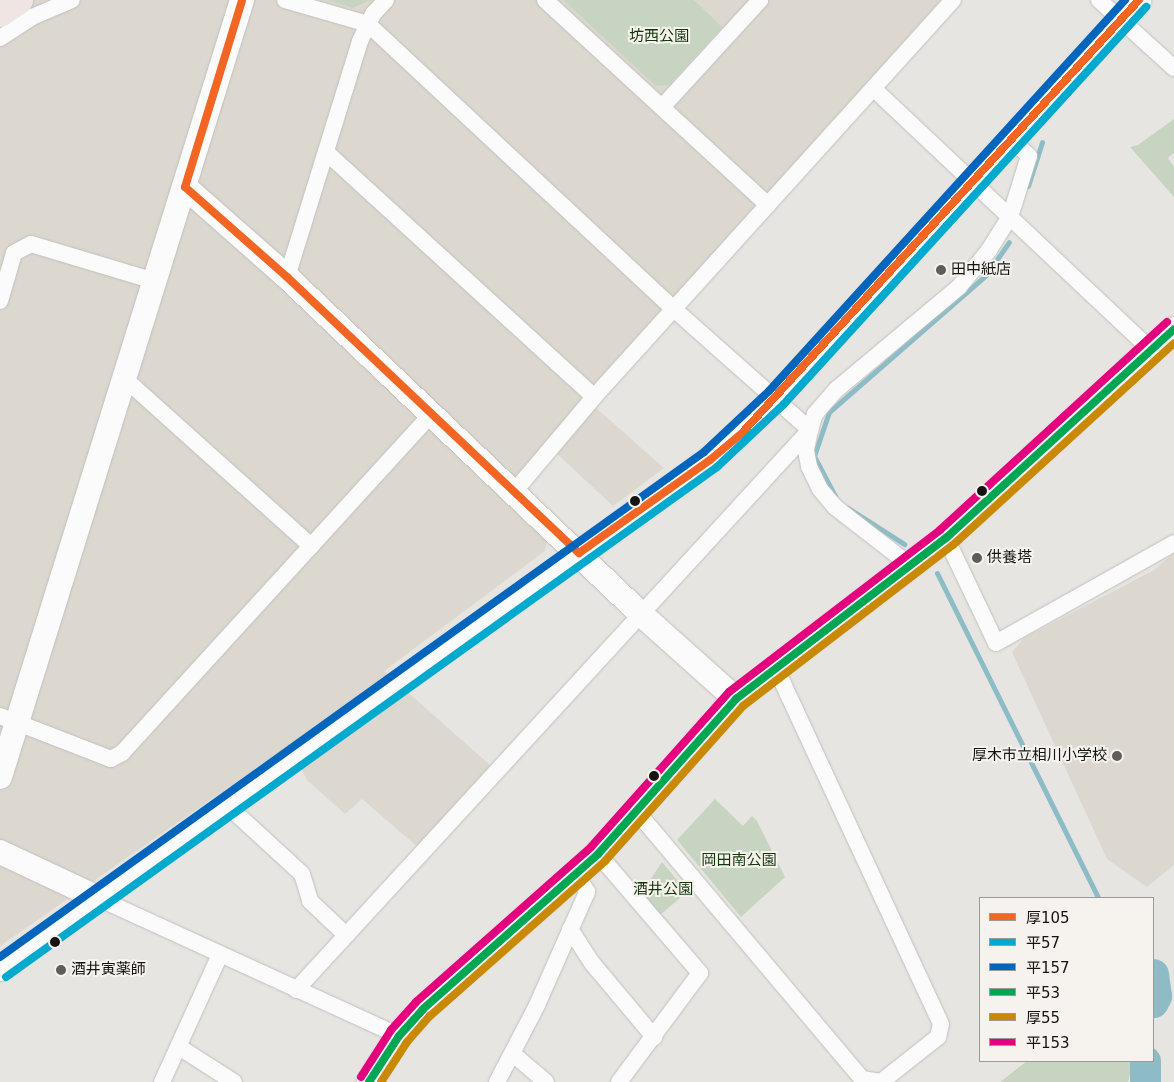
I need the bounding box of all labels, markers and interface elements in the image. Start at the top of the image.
park label: 坊西公園 [629,28,689,46]
place label: 田中紙店 [951,261,1011,279]
marker: 田中紙店 [935,264,947,276]
unlabelled marker [977,486,987,496]
unlabelled marker [630,496,640,506]
place label: 供養塔 [987,549,1032,567]
marker: 供養塔 [971,552,983,564]
place label: 厚木市立相川小学校 [972,747,1107,765]
marker: 厚木市立相川小学校 [1111,750,1123,762]
unlabelled marker [649,771,659,781]
park label: 岡田南公園 [702,852,776,870]
park label: 酒井公園 [633,881,693,899]
legend [979,897,1154,1062]
text: 厚105 [1026,909,1070,927]
text: 平57 [1026,934,1060,952]
unlabelled marker [50,937,60,947]
text: 平157 [1026,959,1070,977]
place label: 酒井寅薬師 [71,961,146,979]
marker: 酒井寅薬師 [55,964,67,976]
text: 平53 [1026,984,1060,1002]
text: 厚55 [1026,1009,1060,1027]
text: 平153 [1026,1034,1070,1052]

